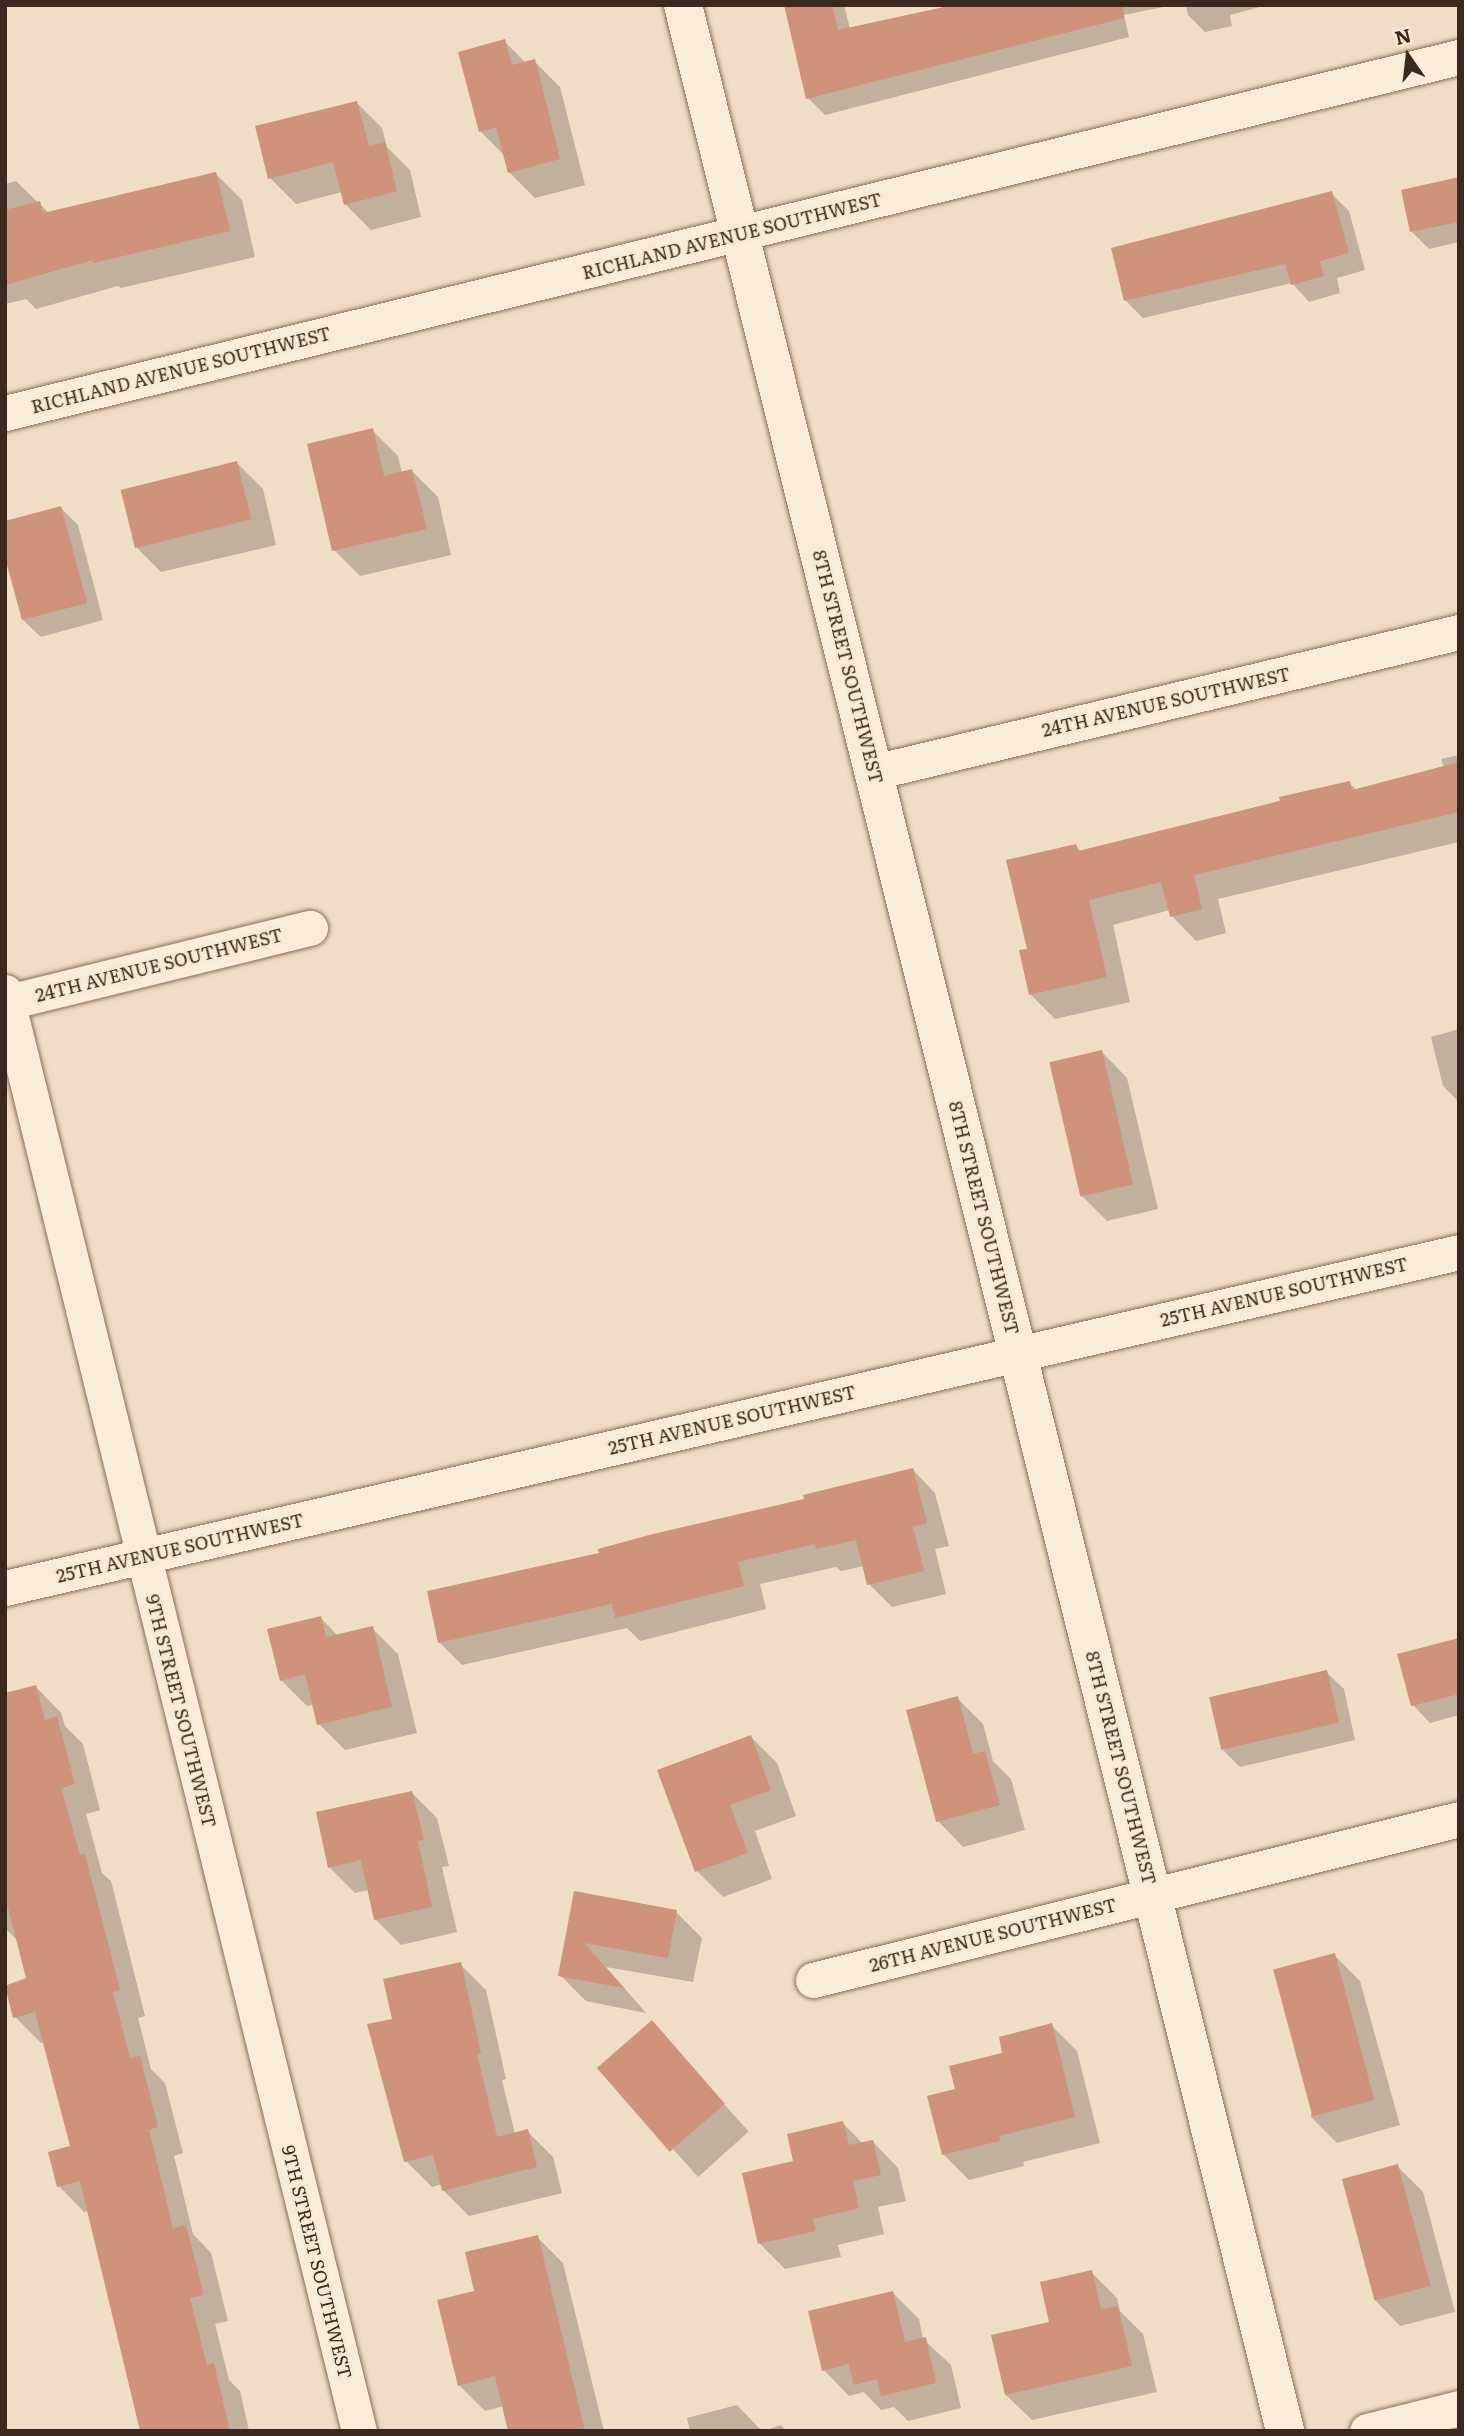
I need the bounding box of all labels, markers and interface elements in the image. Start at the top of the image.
text: N [1392,20,1414,51]
north arrow [1373,21,1443,91]
street label: RICHLAND AVENUE SOUTHWEST [580,188,884,284]
street label: RICHLAND AVENUE SOUTHWEST [29,322,333,418]
street label: 8TH STREET SOUTHWEST [808,548,888,786]
street label: 24TH AVENUE SOUTHWEST [1040,663,1292,741]
street label: 24TH AVENUE SOUTHWEST [33,924,285,1006]
street label: 8TH STREET SOUTHWEST [944,1099,1024,1337]
street label: 25TH AVENUE SOUTHWEST [1158,1253,1410,1331]
street label: 25TH AVENUE SOUTHWEST [606,1381,858,1459]
street label: 25TH AVENUE SOUTHWEST [54,1509,306,1587]
street label: 9TH STREET SOUTHWEST [142,1592,220,1830]
street label: 8TH STREET SOUTHWEST [1081,1649,1161,1887]
street label: 26TH AVENUE SOUTHWEST [867,1894,1119,1976]
street label: 9TH STREET SOUTHWEST [278,2143,356,2381]

